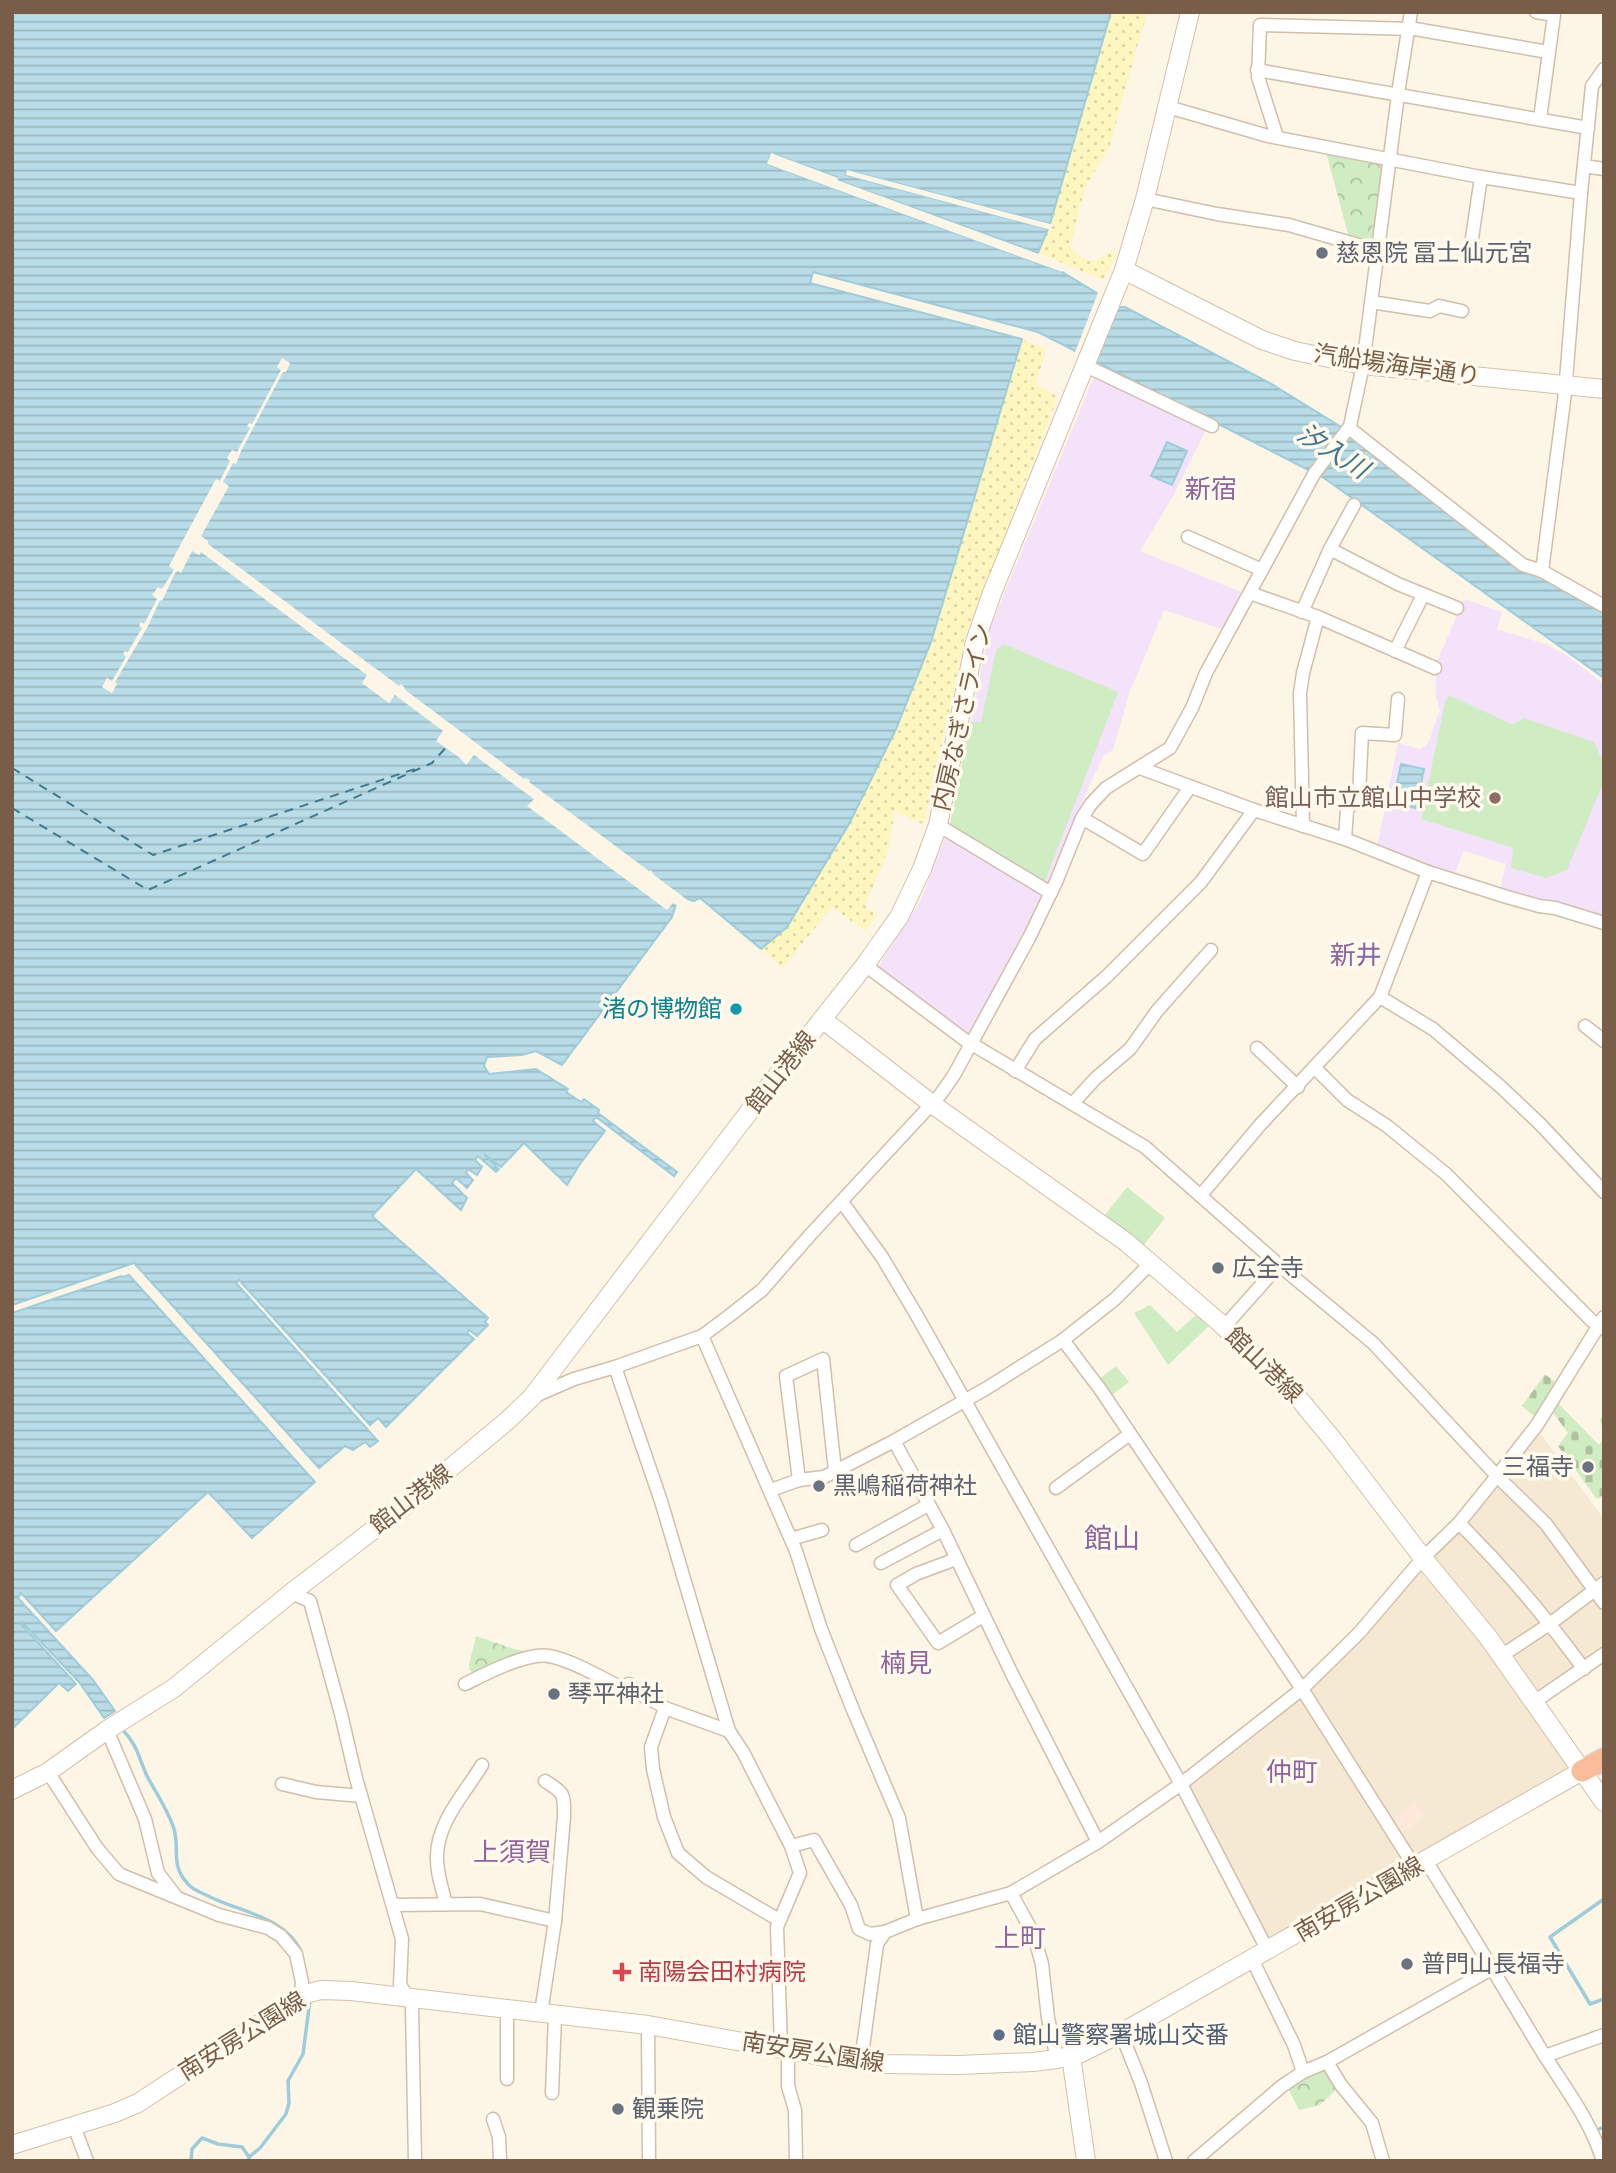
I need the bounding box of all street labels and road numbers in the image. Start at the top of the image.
street label: 汽船場海岸通り [1312,337,1482,390]
street label: 内房なぎさライン [925,620,996,813]
street label: 館山港線 [739,1024,821,1118]
street label: 館山港線 [1220,1320,1310,1408]
street label: 館山港線 [363,1457,457,1539]
street label: 南安房公園線 [1289,1849,1428,1946]
street label: 南安房公園線 [172,1984,310,2085]
street label: 南安房公園線 [740,2025,887,2076]

